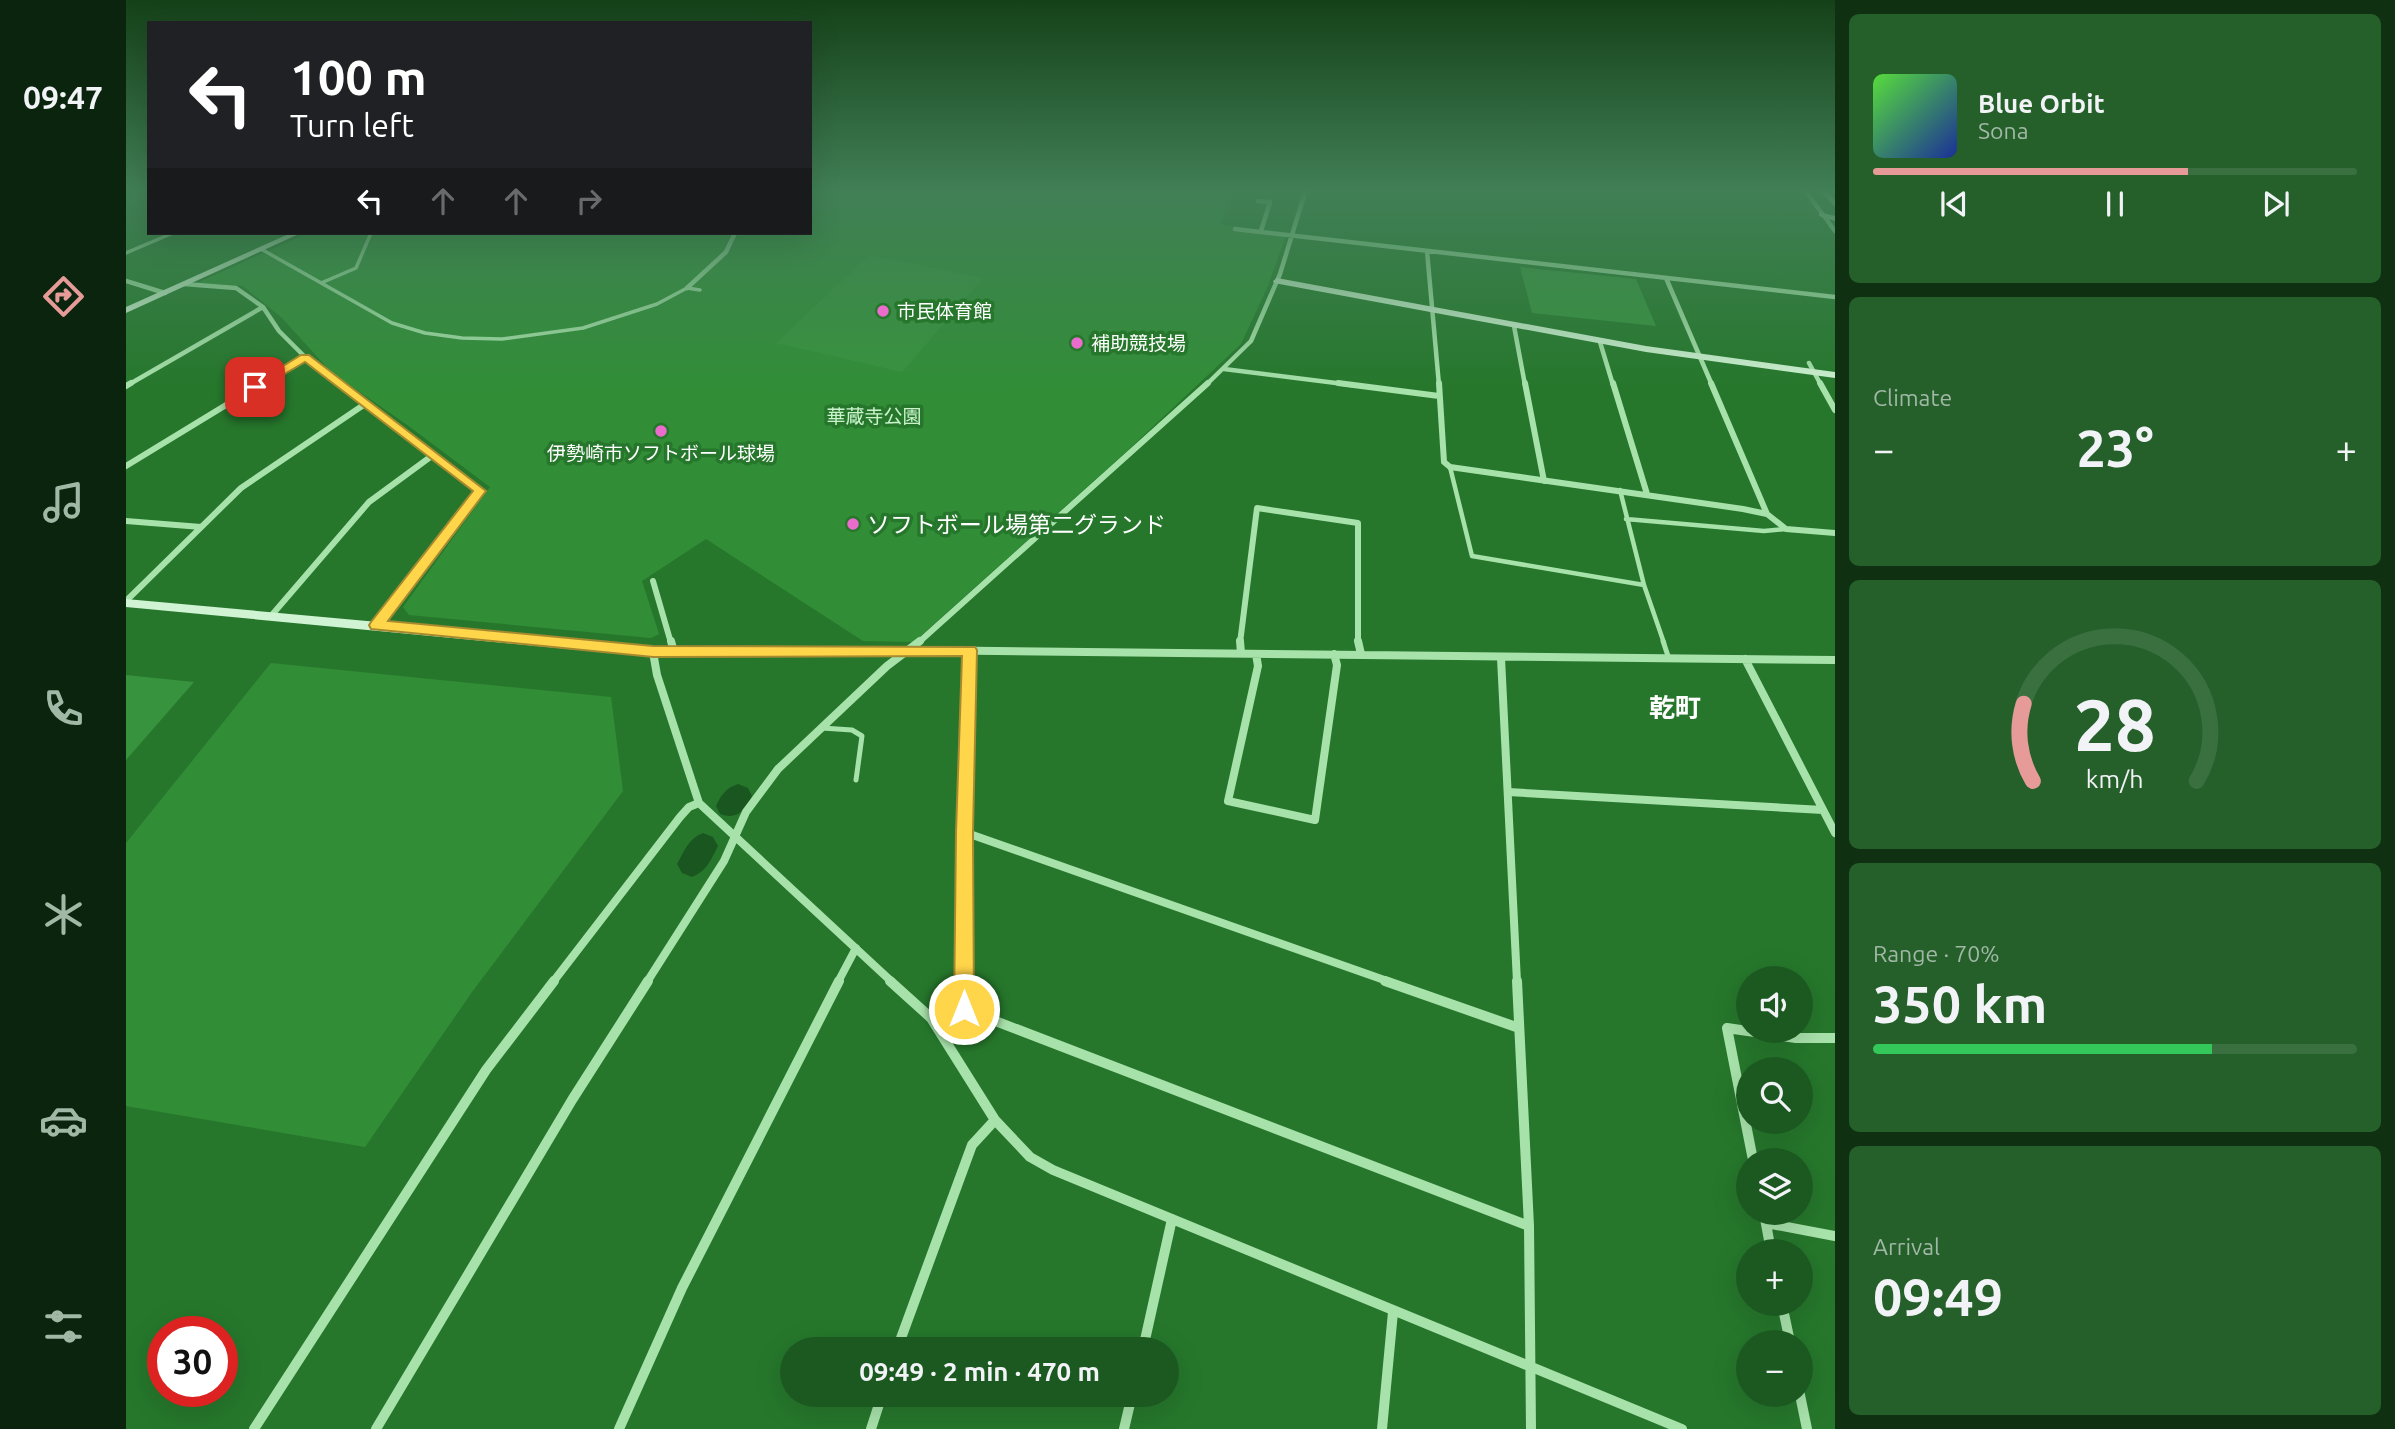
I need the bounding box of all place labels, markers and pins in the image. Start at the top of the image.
place label: 市民体育館 [897,300,992,322]
marker: 市民体育館 [875,303,891,319]
place label: 補助競技場 [1091,332,1186,354]
marker: 補助競技場 [1069,335,1085,351]
pin [225,357,285,417]
marker: 伊勢崎市ソフトボール球場 [653,423,669,439]
place label: 伊勢崎市ソフトボール球場 [547,442,775,464]
place label: ソフトボール場第二グランド [867,512,1166,537]
marker: ソフトボール場第二グランド [845,516,861,532]

